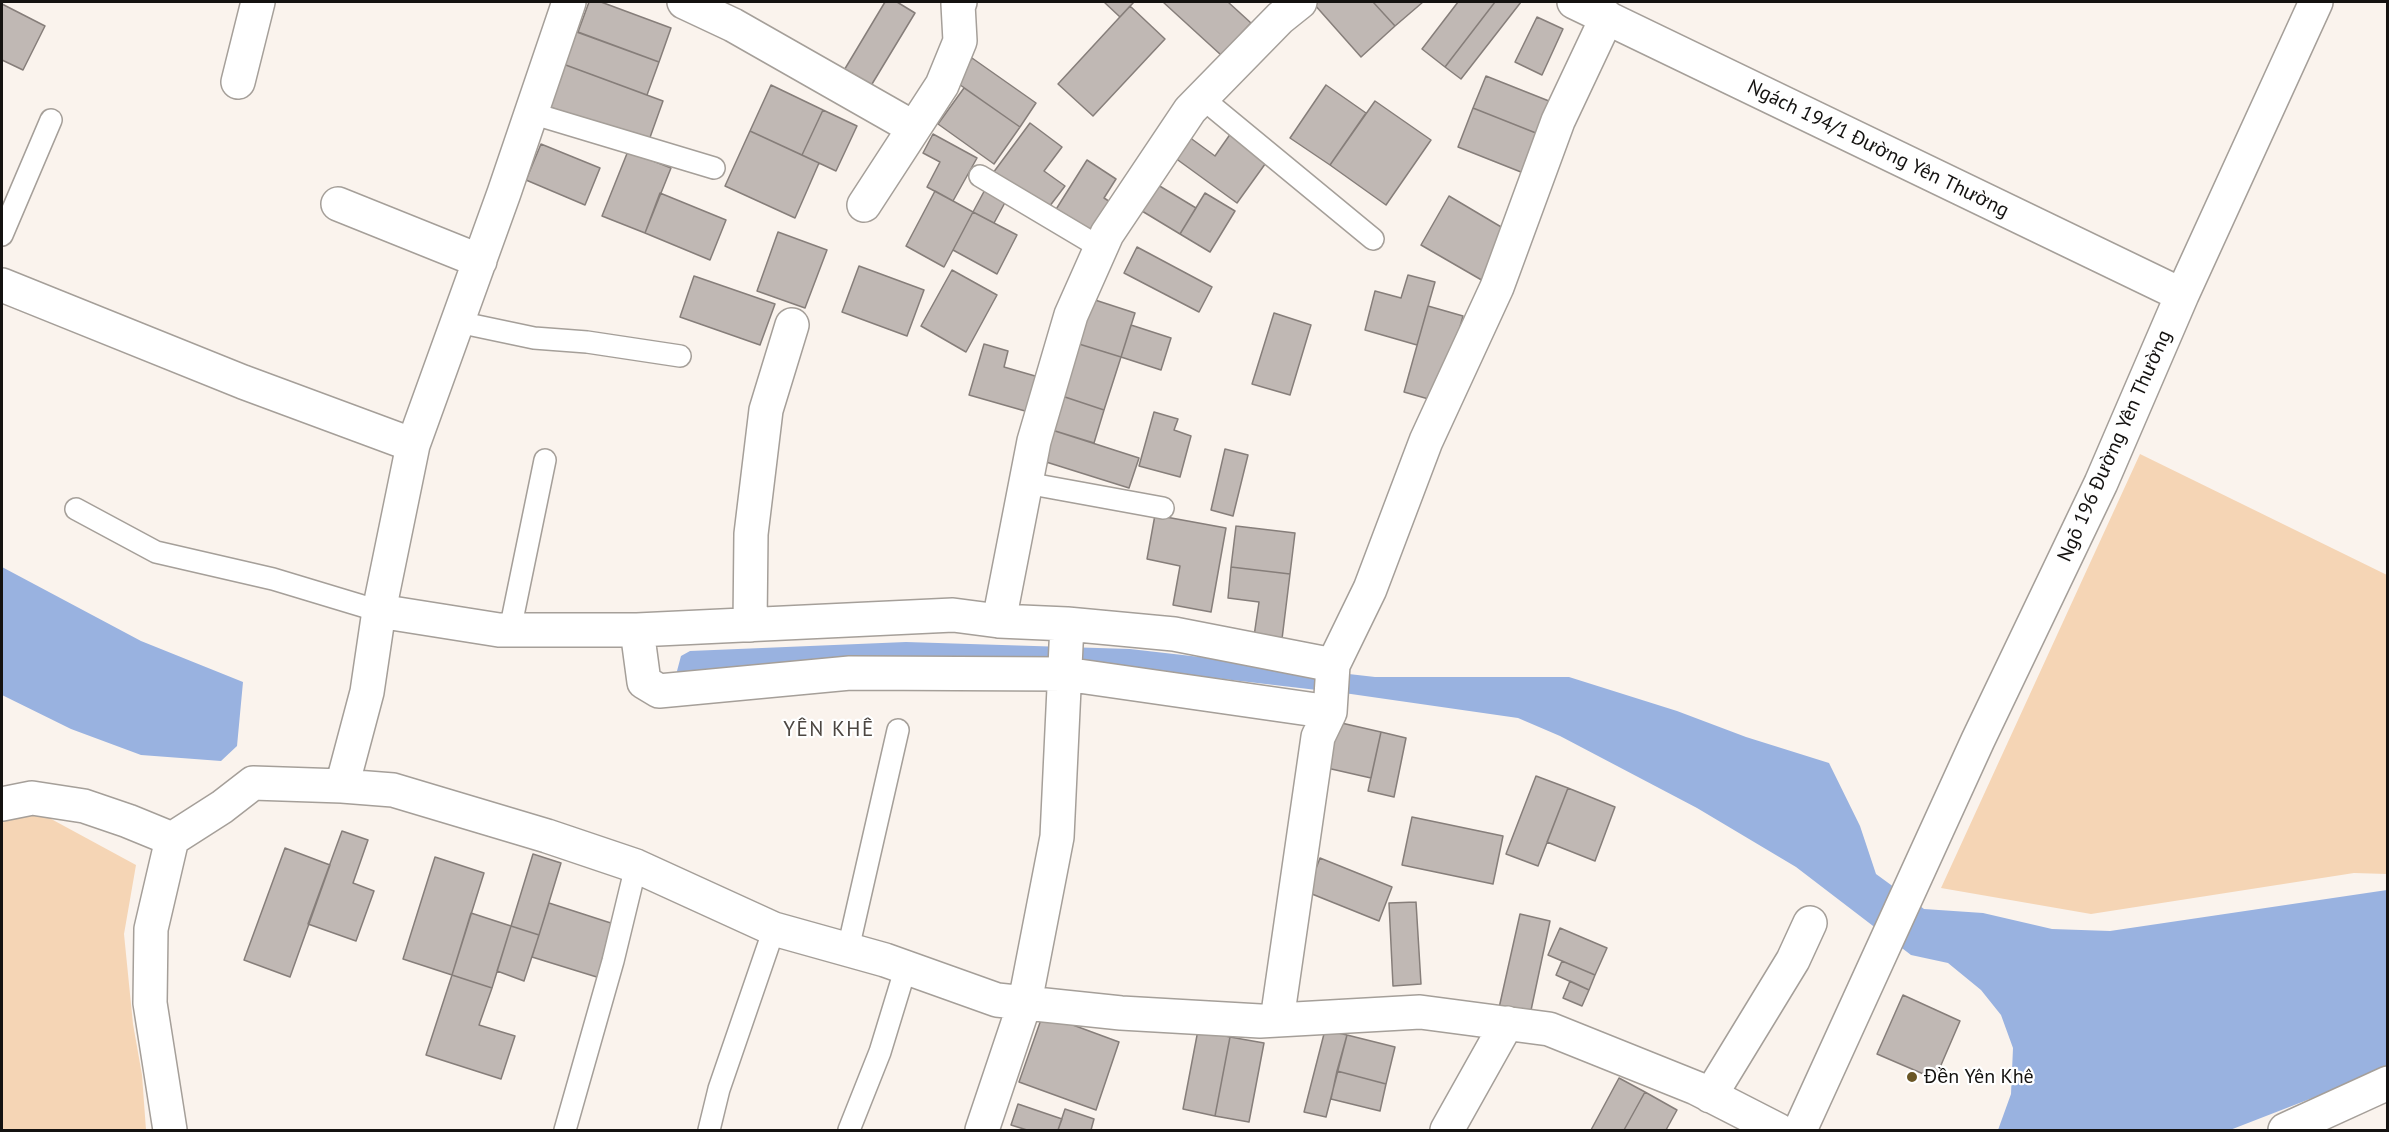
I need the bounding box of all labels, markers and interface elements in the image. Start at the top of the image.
street label: Ngách 194/1 Đường Yên Thường [1743,75,2013,223]
street label: Ngõ 196 Đường Yên Thường [2053,326,2177,566]
district label: YÊN KHÊ [783,717,875,743]
place label: Đền Yên Khê [1924,1065,2034,1089]
marker: Đền Yên Khê [1905,1070,1919,1084]

